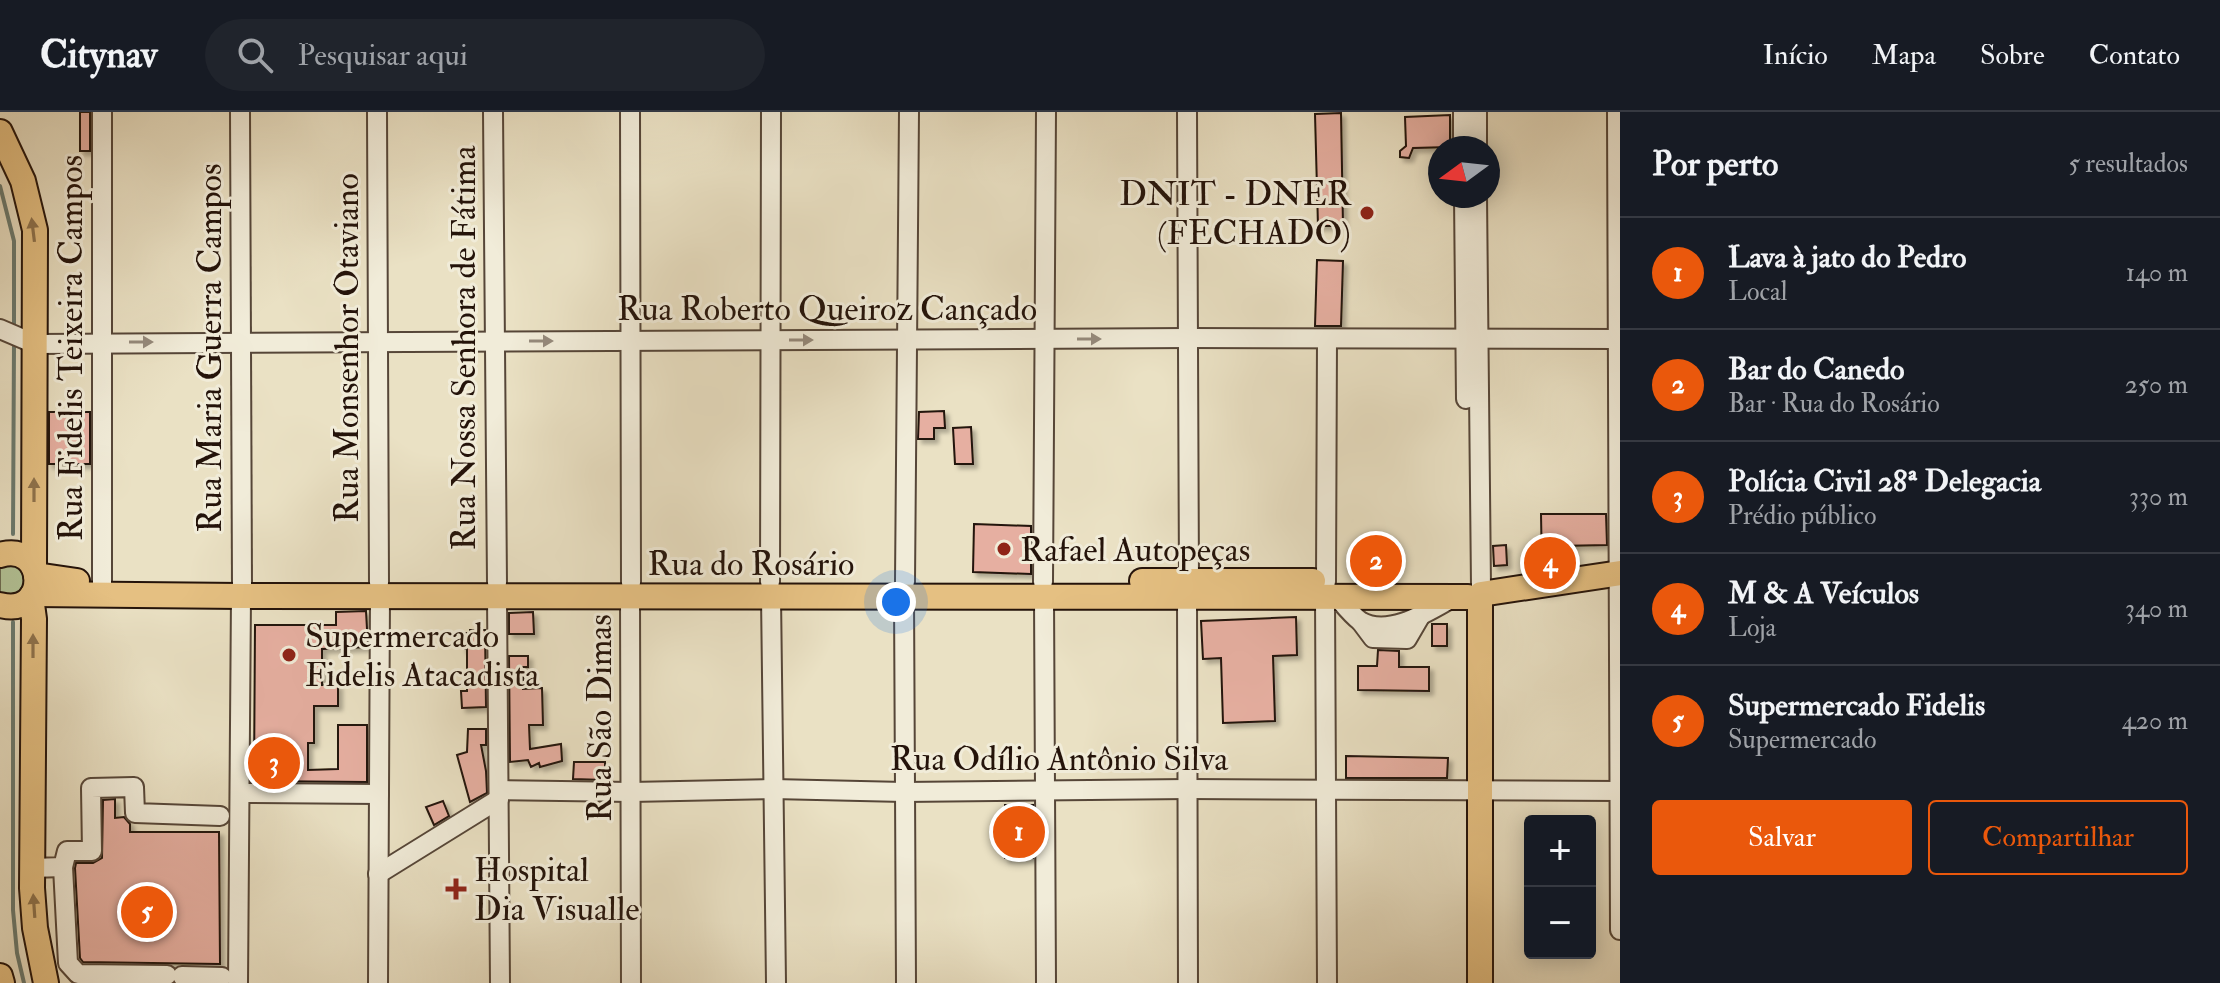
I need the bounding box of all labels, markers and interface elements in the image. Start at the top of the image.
search box [205,19,765,91]
text: Citynav [40,31,157,79]
icon: search [233,33,277,77]
text: Pesquisar aqui [297,37,468,74]
text: Início [1763,38,1828,73]
text: Mapa [1872,38,1936,73]
text: Sobre [1980,38,2045,73]
text: Contato [2089,38,2180,73]
north arrow [1428,136,1500,208]
text: Por perto [1652,143,1778,186]
street label: Rua Nossa Senhora de Fátima [443,145,486,550]
text: 5 resultados [2068,148,2188,180]
street label: Rua Fidelis Teixeira Campos [50,155,93,541]
street label: Rua Maria Guerra Campos [189,163,232,533]
street label: Rua Monsenhor Otaviano [326,173,369,523]
place label: DNIT - DNER (FECHADO) [1119,173,1352,255]
marker: DNIT - DNER (FECHADO) [1358,204,1376,222]
one-way arrow [27,217,40,242]
text: Lava à jato do Pedro [1728,239,1966,276]
text: 1 [1673,257,1683,289]
text: 140 m [2126,257,2188,289]
text: Local [1728,276,1787,308]
street label: Rua Roberto Queiroz Cançado [617,288,1037,331]
one-way arrow [1077,333,1102,345]
one-way arrow [789,334,814,346]
one-way arrow [529,335,554,347]
one-way arrow [129,336,154,348]
text: Bar do Canedo [1728,351,1904,388]
text: 2 [1671,369,1685,401]
text: 250 m [2125,369,2188,401]
text: Bar · Rua do Rosário [1728,388,1940,420]
text: Polícia Civil 28ª Delegacia [1728,463,2041,500]
one-way arrow [28,477,40,502]
text: 3 [1673,481,1683,513]
text: 330 m [2129,481,2188,513]
text: Prédio público [1728,500,1876,532]
place label: Rafael Autopeças [1020,529,1250,572]
pin: 2 [1350,531,1402,591]
pin: 4 [1524,533,1576,593]
marker: Rafael Autopeças [995,540,1013,558]
street label: Rua do Rosário [648,543,854,586]
text: M & A Veículos [1728,575,1919,612]
your location [876,582,916,622]
text: 4 [1671,593,1685,625]
text: 340 m [2125,593,2188,625]
text: Loja [1728,612,1776,644]
street label: Rua São Dimas [579,614,622,822]
place label: Supermercado Fidelis Atacadista [305,615,540,697]
one-way arrow [27,633,39,658]
marker: Supermercado Fidelis Atacadista [280,646,298,664]
text: Supermercado Fidelis [1728,687,1985,724]
text: 5 [1672,705,1684,737]
text: 420 m [2122,705,2188,737]
text: Supermercado [1728,724,1877,756]
pin: 3 [248,733,300,793]
street label: Rua Odílio Antônio Silva [890,738,1229,781]
button: Salvar [1652,800,1912,875]
button: Compartilhar [1928,800,2188,875]
pin: 1 [993,802,1045,862]
map controls [1524,815,1596,959]
button: + [1524,815,1596,887]
place label: Hospital Dia Visualle [474,849,640,931]
marker: Hospital Dia Visualle [445,878,467,900]
pin: 5 [121,882,173,942]
button: − [1524,887,1596,959]
one-way arrow [27,893,40,918]

